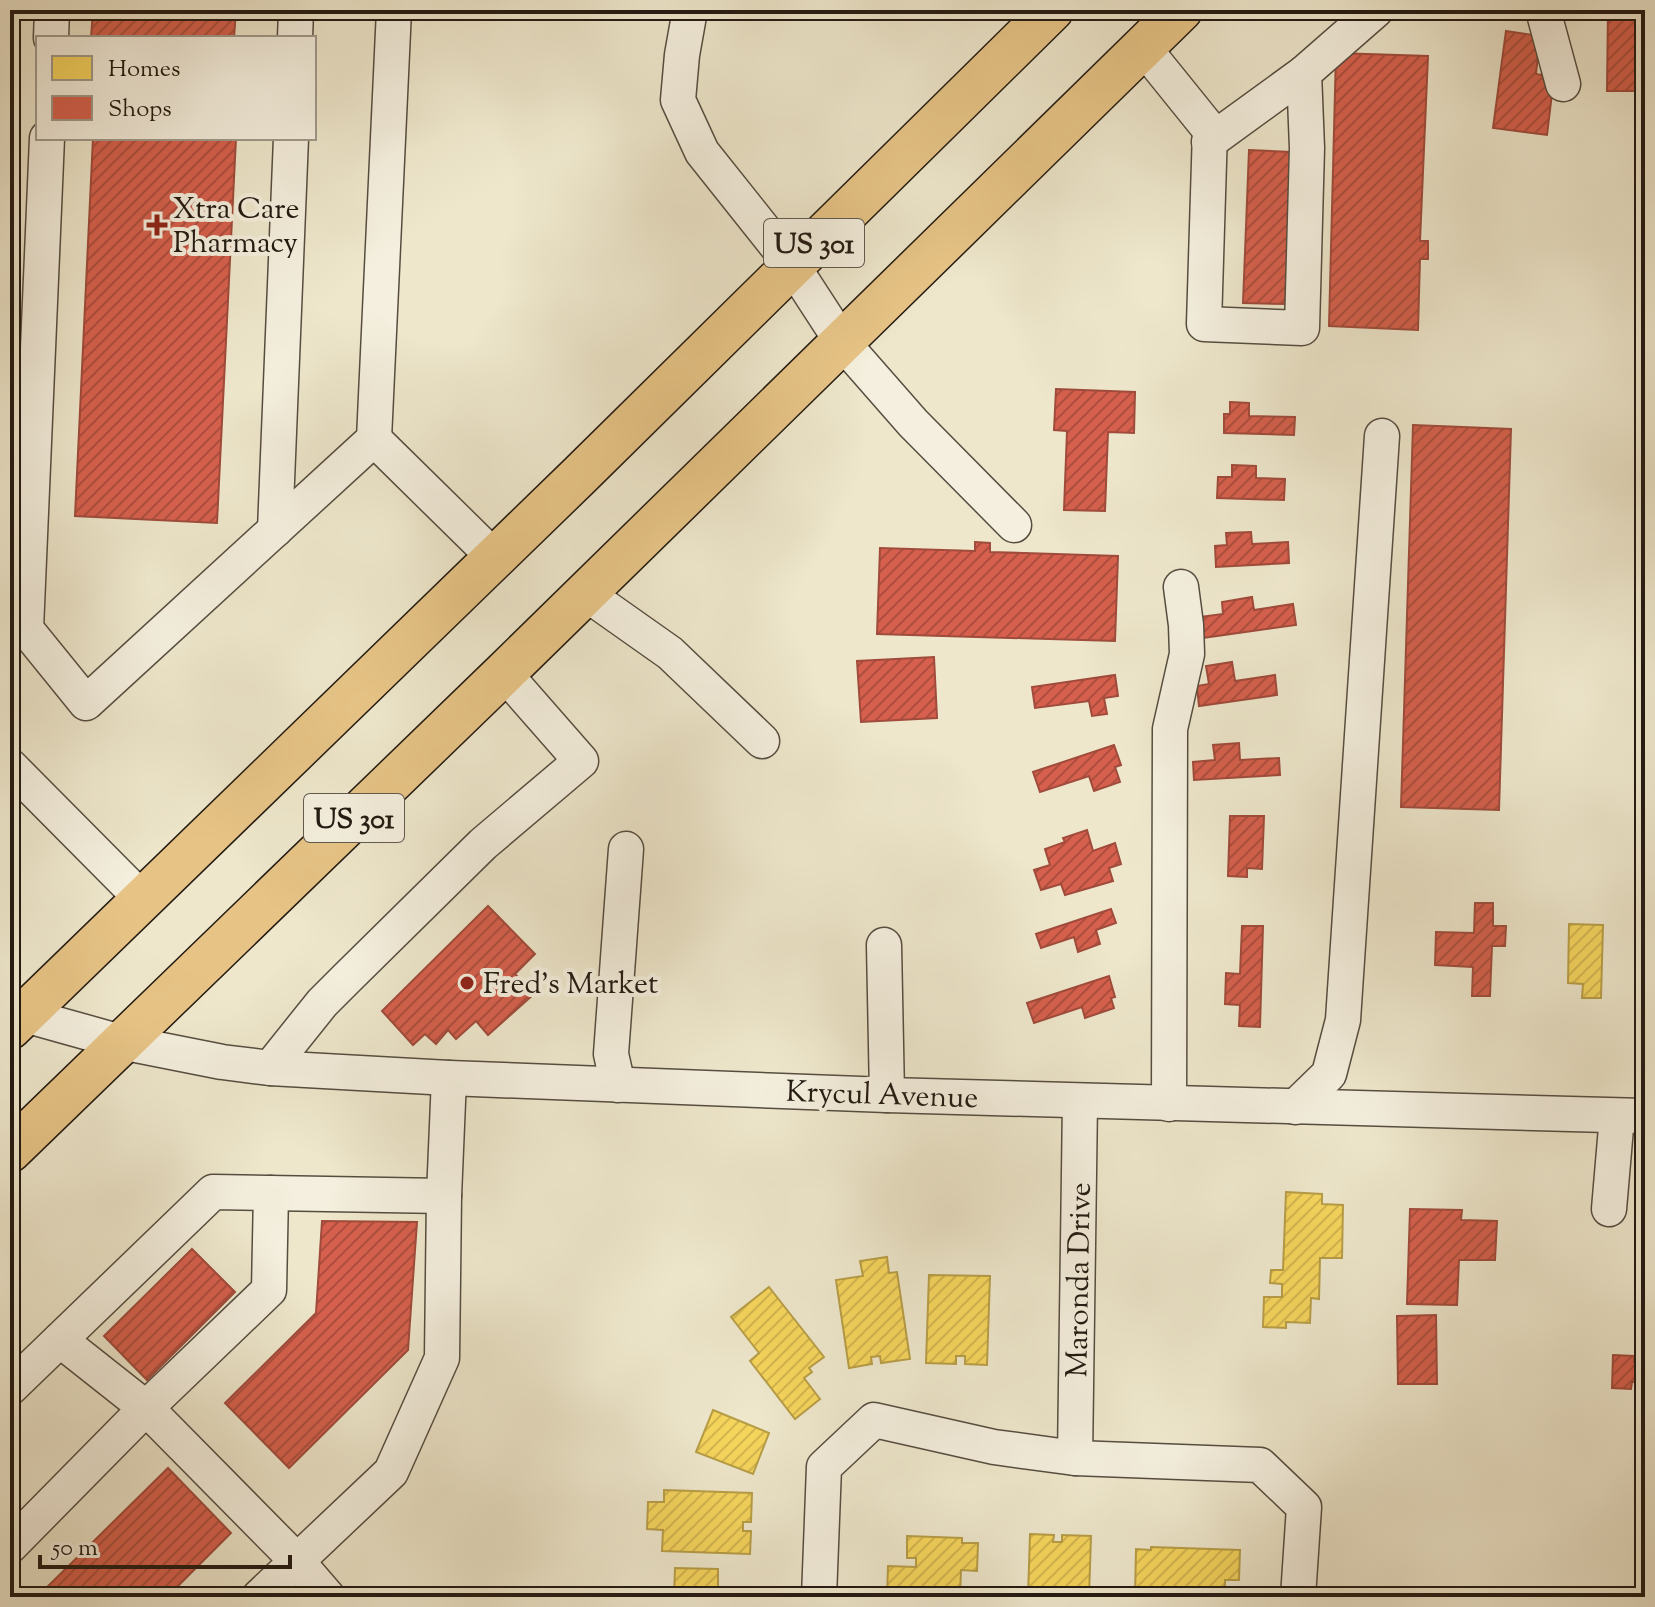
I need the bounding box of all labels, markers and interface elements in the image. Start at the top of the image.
legend [36,36,316,140]
text: Homes [108,53,180,87]
text: Shops [108,93,172,127]
place label: Xtra Care Pharmacy [173,189,299,266]
marker: Xtra Care Pharmacy [148,216,166,234]
road number: US 301 [764,219,864,267]
road number: US 301 [304,794,404,842]
place label: Fred's Market [483,964,658,1007]
marker: Fred's Market [458,974,476,992]
street label: Krycul Avenue [785,1072,979,1121]
street label: Maronda Drive [1057,1182,1104,1378]
scale bar [40,1519,290,1569]
text: 50 m [50,1532,98,1566]

